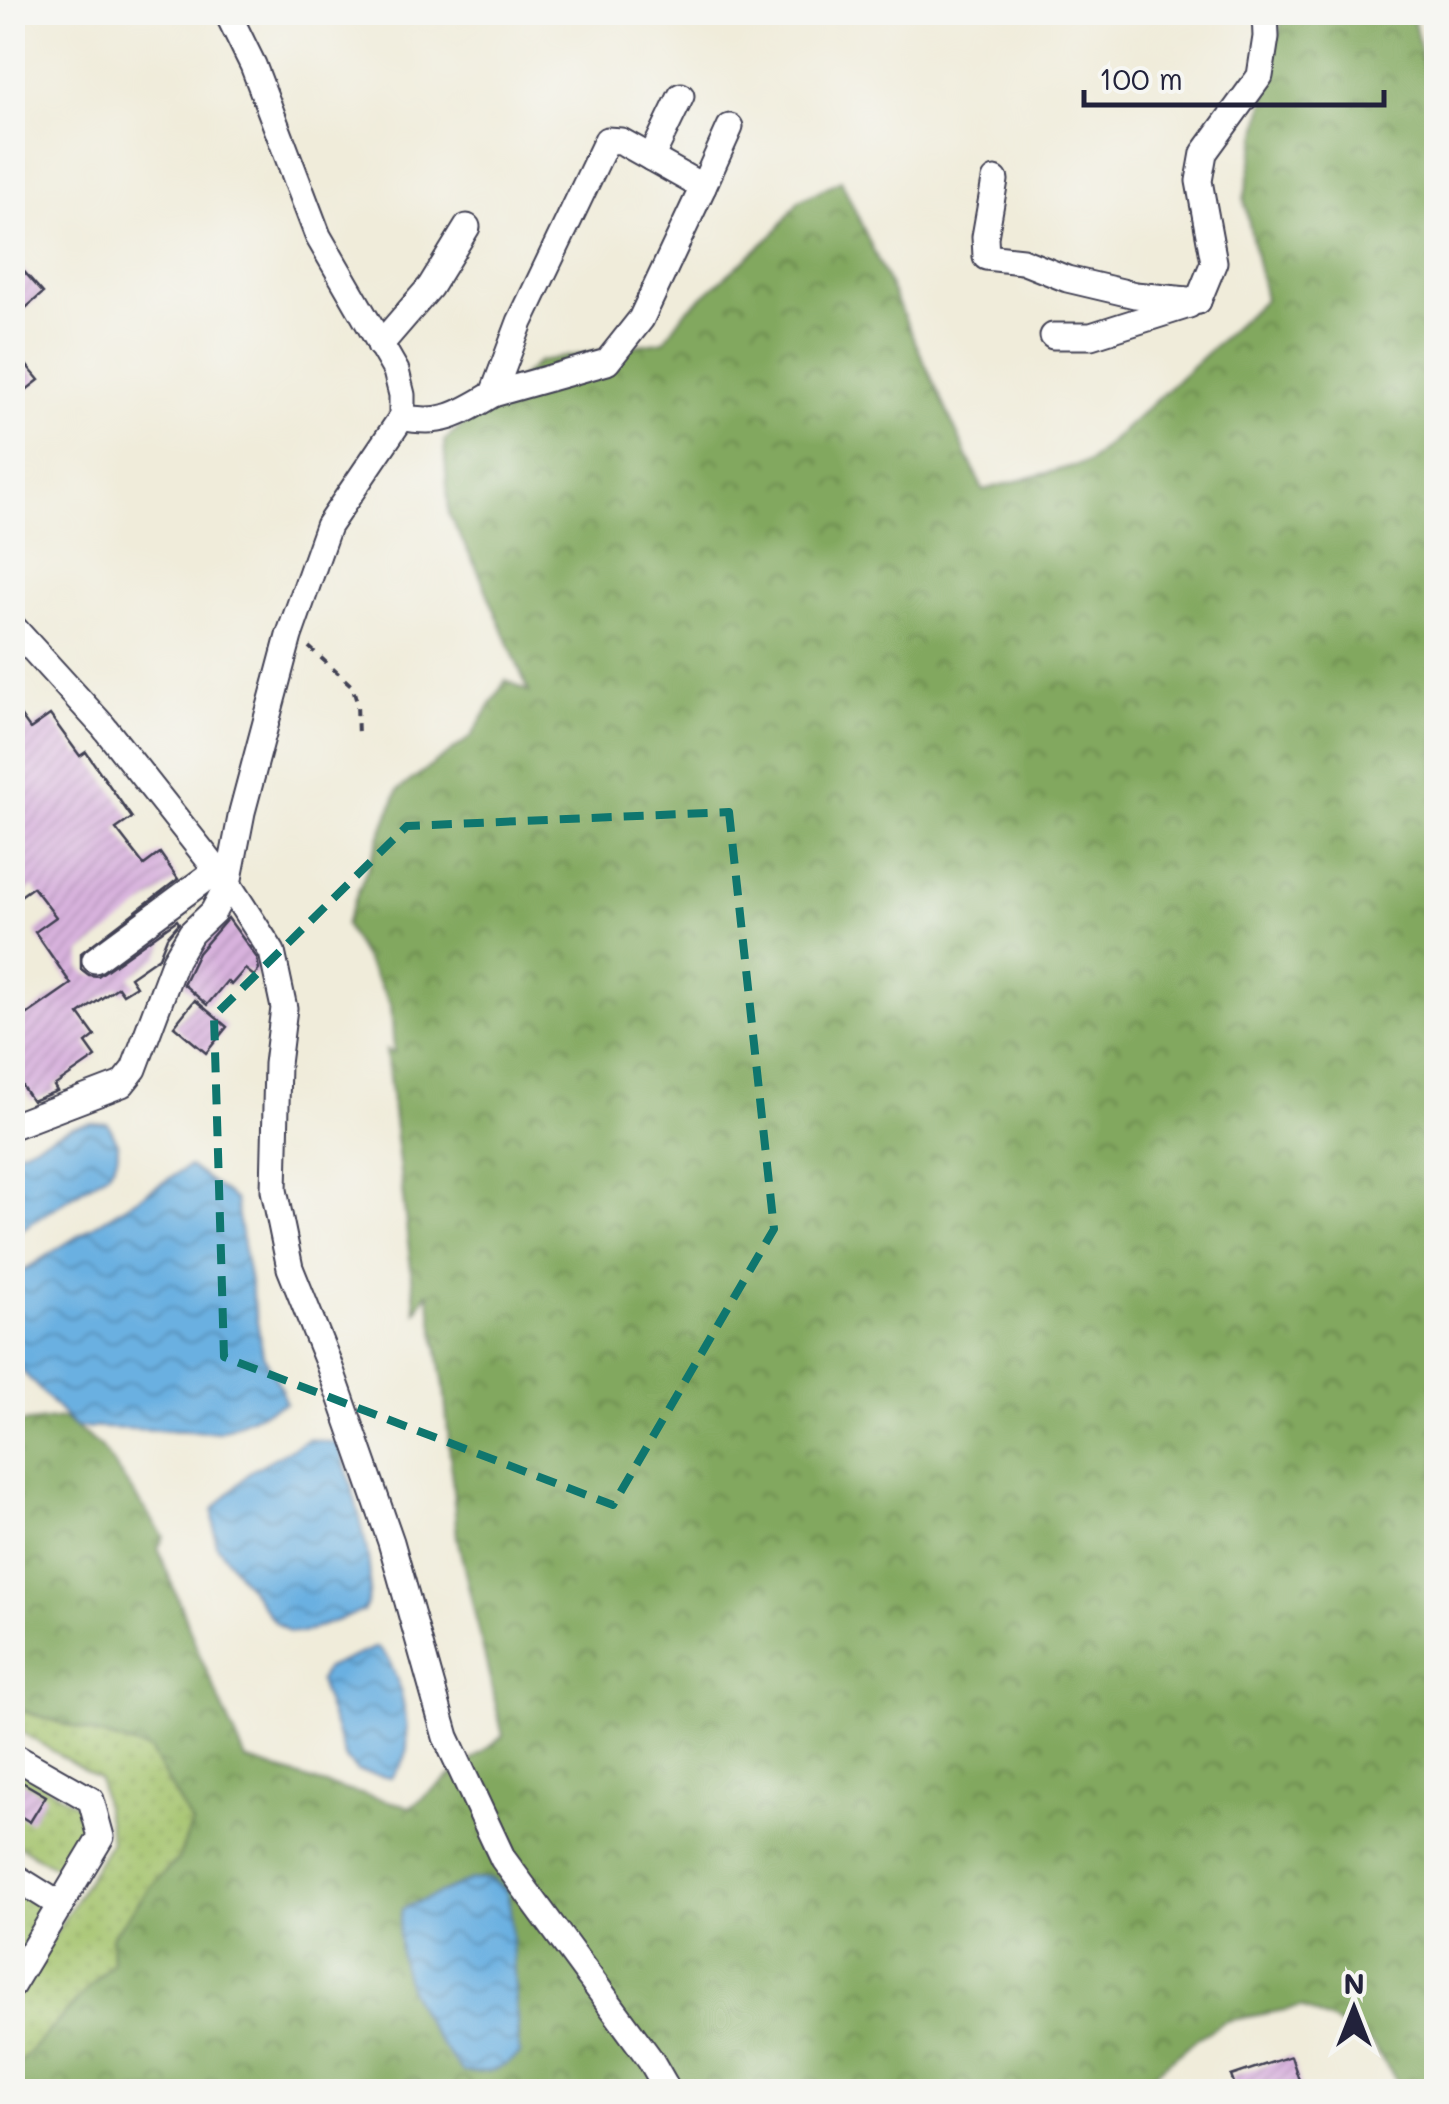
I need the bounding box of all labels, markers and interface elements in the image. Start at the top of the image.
scale bar [1084,45,1384,107]
text: 100 m [1099,58,1183,98]
north arrow [1304,1959,1404,2059]
text: N [1343,1965,1365,2001]

